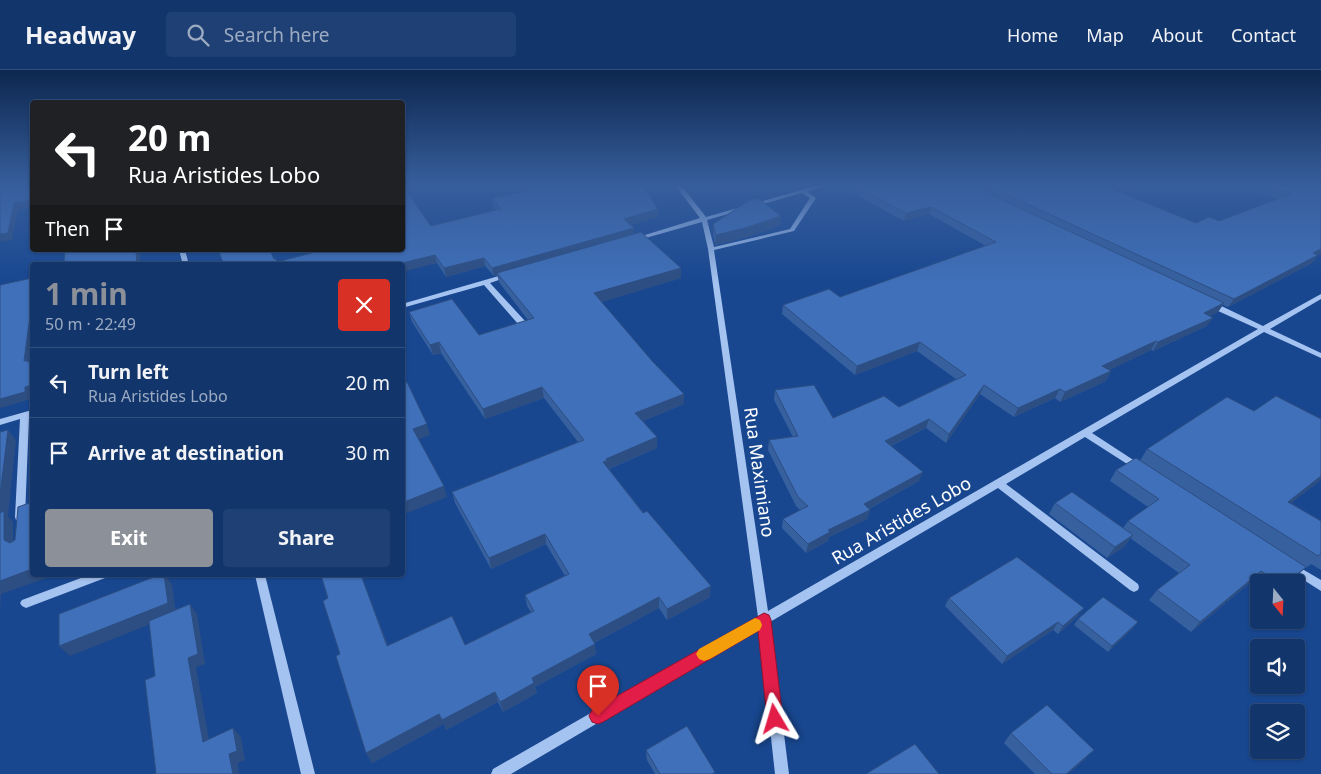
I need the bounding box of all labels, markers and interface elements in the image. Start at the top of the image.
search box [166,12,516,57]
text: Headway [25,18,136,51]
icon: search [184,21,212,49]
text: Search here [224,22,330,48]
text: Home [1007,23,1058,47]
text: Map [1086,23,1124,47]
text: About [1152,23,1203,47]
text: Contact [1231,23,1296,47]
text: 20 m [128,114,211,161]
icon: left [45,120,110,185]
text: Rua Aristides Lobo [128,159,320,189]
icon: arrive [100,215,128,243]
text: Then [45,216,90,242]
text: 1 min [45,273,128,314]
button: close [338,279,390,331]
text: 50 m · 22:49 [45,313,136,335]
text: Turn left [88,359,169,385]
icon: left [45,369,73,397]
text: 20 m [346,370,390,396]
text: Rua Aristides Lobo [88,385,228,407]
street label: Rua Maximiano [739,405,781,539]
icon: arrive [45,439,73,467]
text: Arrive at destination [88,440,284,466]
text: 30 m [346,440,390,466]
street label: Rua Aristides Lobo [827,470,975,570]
button: Exit [45,509,213,567]
button: Share [223,509,390,567]
north arrow [1250,574,1305,629]
map controls [1250,574,1305,759]
button: sound [1250,639,1305,694]
pin [577,665,619,716]
icon: arrive [584,672,612,700]
position arrow [748,692,800,744]
button: layers [1250,704,1305,759]

